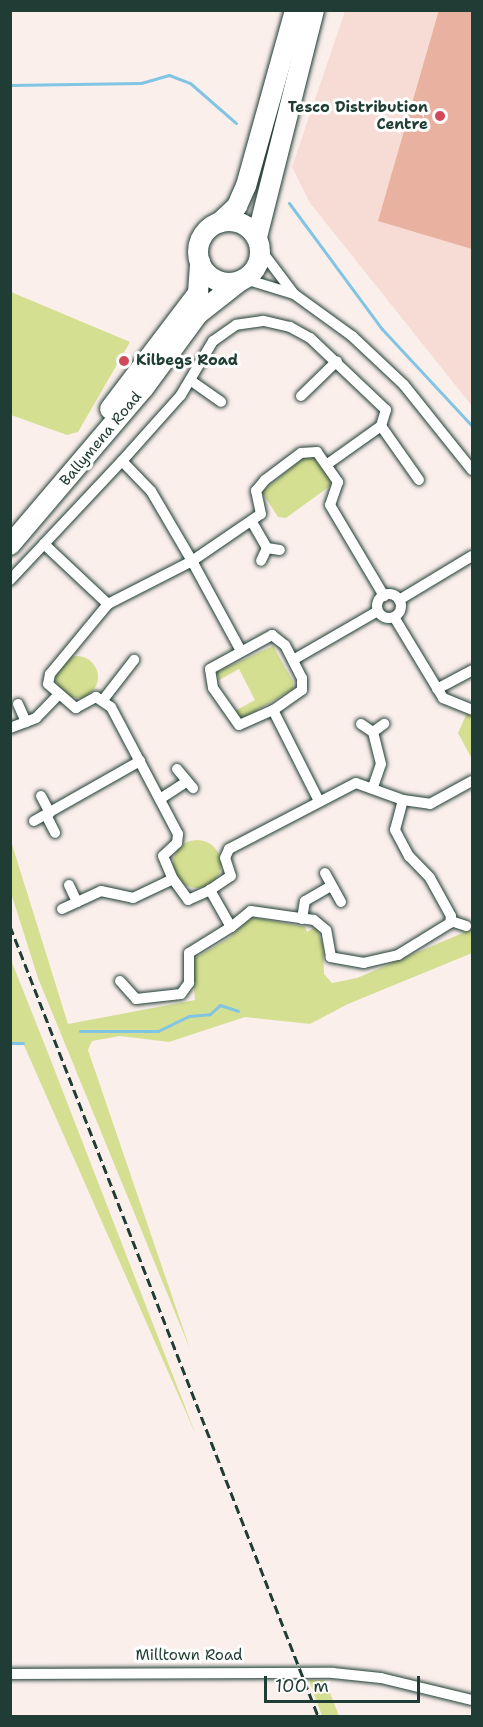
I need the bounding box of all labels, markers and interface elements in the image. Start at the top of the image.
place label: Tesco Distribution Centre [288,98,428,133]
marker: Tesco Distribution Centre [433,109,447,123]
place label: Kilbegs Road [136,352,238,370]
marker: Kilbegs Road [117,354,131,368]
street label: Ballymena Road [56,388,146,490]
street label: Milltown Road [135,1647,243,1665]
scale bar [267,1664,423,1702]
text: 100 m [275,1674,329,1698]

